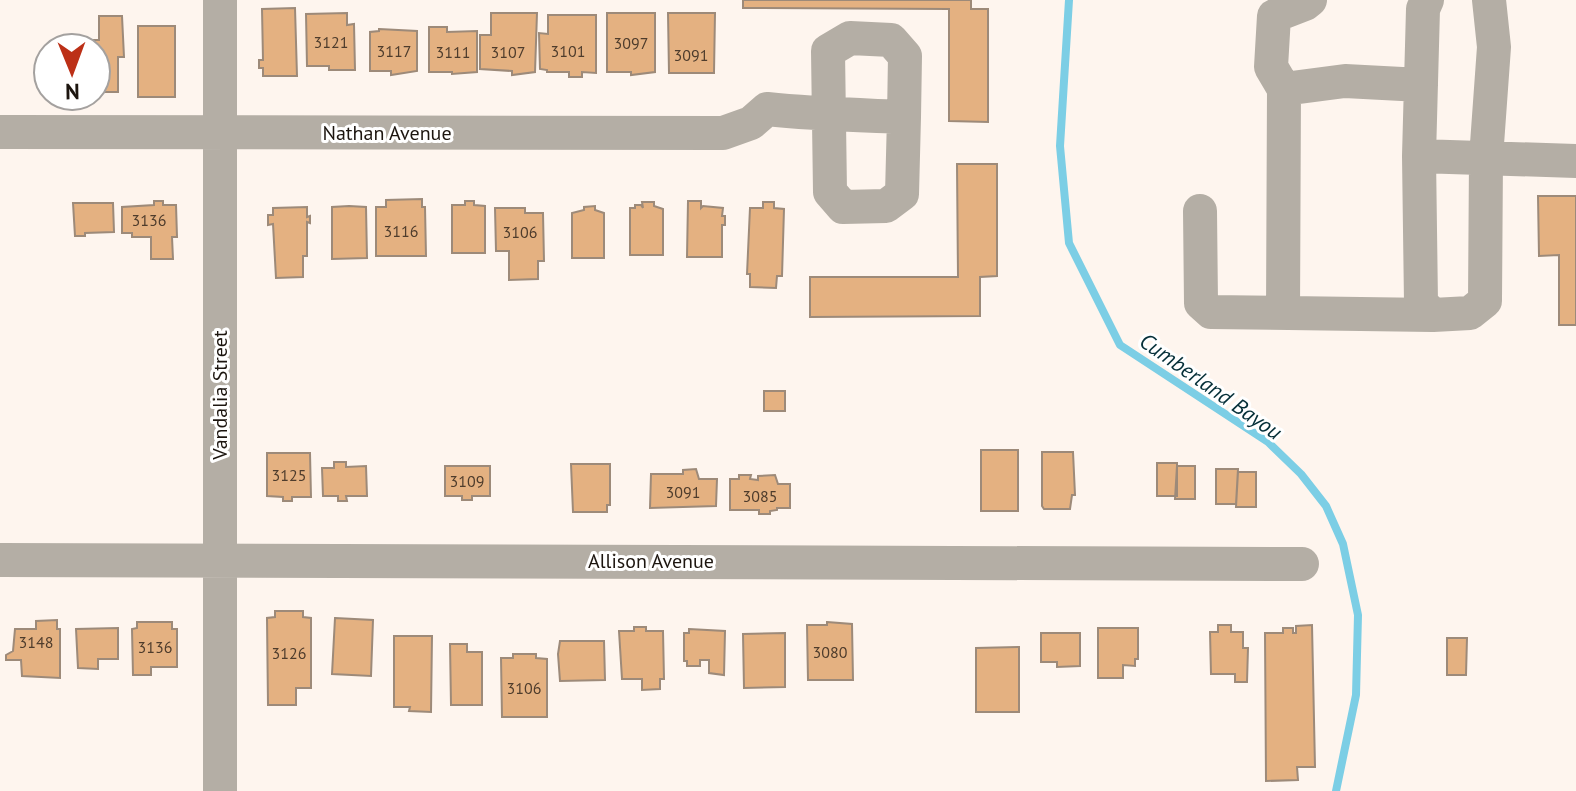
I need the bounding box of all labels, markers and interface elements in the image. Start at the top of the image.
north arrow [32,32,112,112]
house number: 3121 [314,32,348,52]
house number: 3097 [614,33,648,53]
house number: 3117 [377,41,411,61]
house number: 3101 [551,41,585,61]
house number: 3111 [436,42,470,62]
house number: 3107 [491,42,525,62]
house number: 3091 [674,45,708,65]
text: N [65,78,80,106]
street label: Nathan Avenue [322,120,452,146]
house number: 3136 [132,210,166,230]
house number: 3116 [384,221,418,241]
house number: 3106 [503,222,537,242]
water label: Cumberland Bayou [1134,326,1288,446]
street label: Vandalia Street [207,330,233,461]
house number: 3125 [272,465,306,485]
house number: 3109 [450,471,484,491]
house number: 3091 [666,482,700,502]
house number: 3085 [743,486,777,506]
street label: Allison Avenue [588,548,714,574]
house number: 3148 [19,632,53,652]
house number: 3136 [138,637,172,657]
house number: 3080 [813,642,848,662]
house number: 3126 [272,643,306,663]
house number: 3106 [507,678,541,698]

